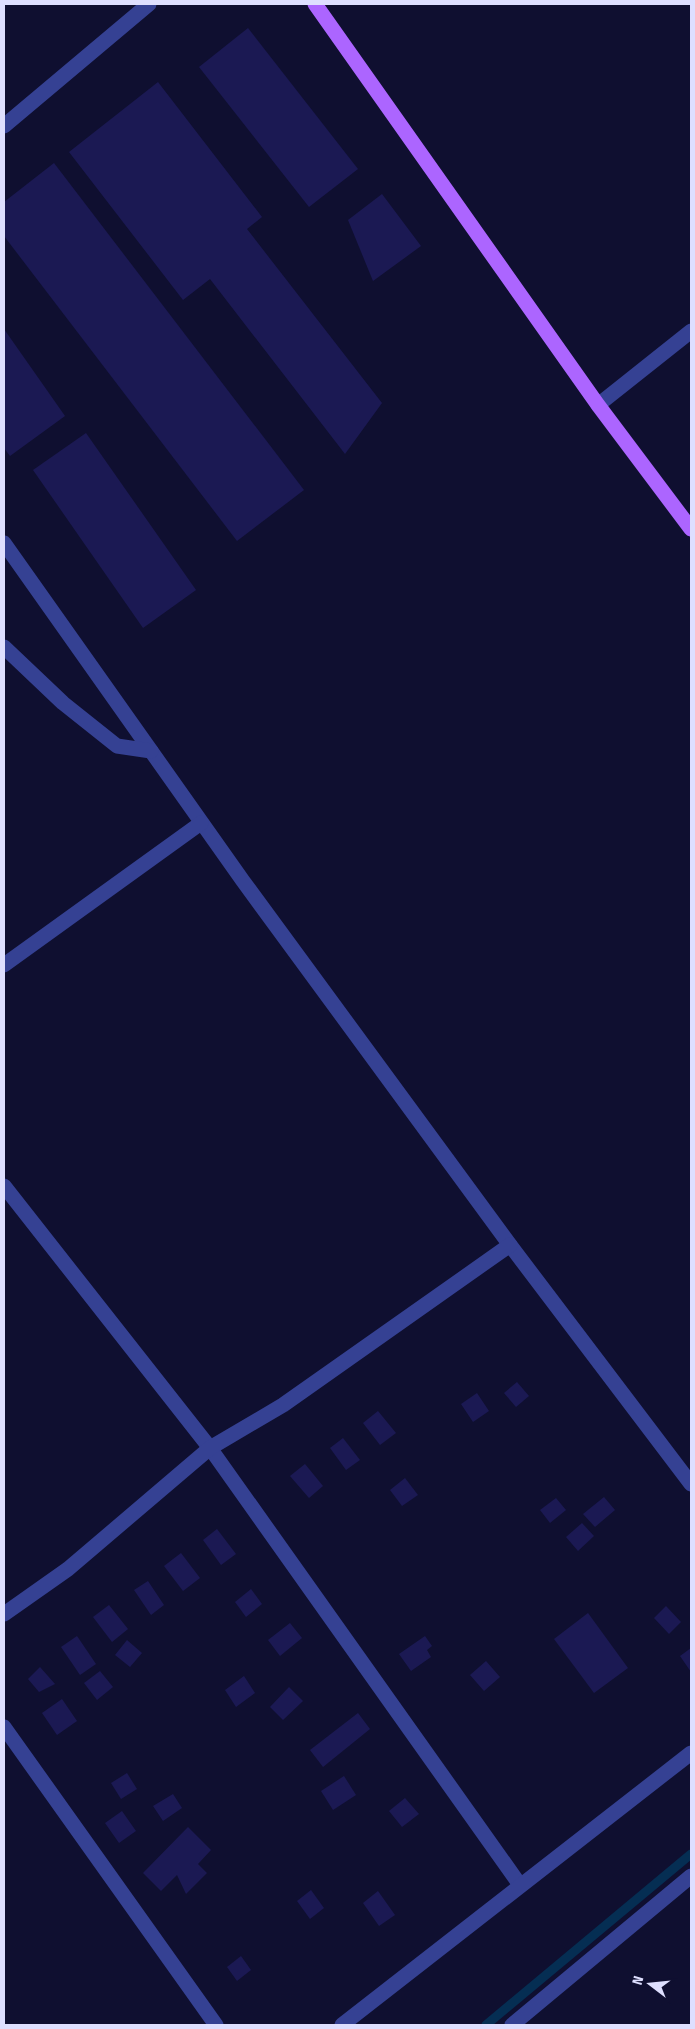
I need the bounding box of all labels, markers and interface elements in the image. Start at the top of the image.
north arrow [625,1959,675,2009]
text: N [629,1974,647,1987]

